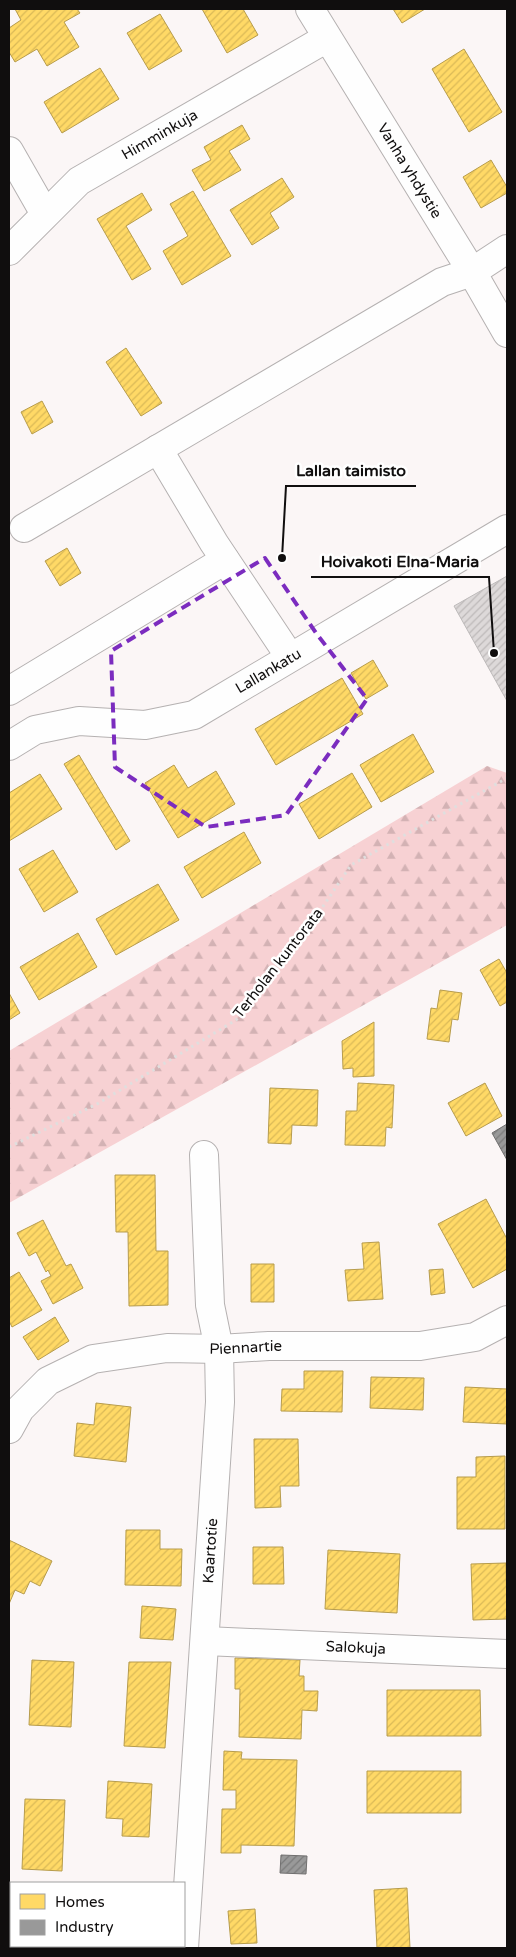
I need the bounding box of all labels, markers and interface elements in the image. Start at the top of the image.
street label: Himminkuja [118,106,201,164]
street label: Vanha yhdystie [374,120,446,222]
callout: Lallan taimisto [286,455,416,486]
text: Lallan taimisto [296,461,406,481]
callout: Hoivakoti Elna-Maria [311,546,489,577]
text: Hoivakoti Elna-Maria [321,552,479,572]
street label: Lallankatu [232,644,304,697]
street label: Terholan kuntorata [229,904,327,1022]
street label: Piennartie [209,1337,282,1358]
street label: Kaartotie [199,1518,221,1584]
street label: Salokuja [325,1637,386,1658]
legend [10,1882,185,1947]
text: Homes [55,1893,105,1911]
text: Industry [55,1918,114,1936]

